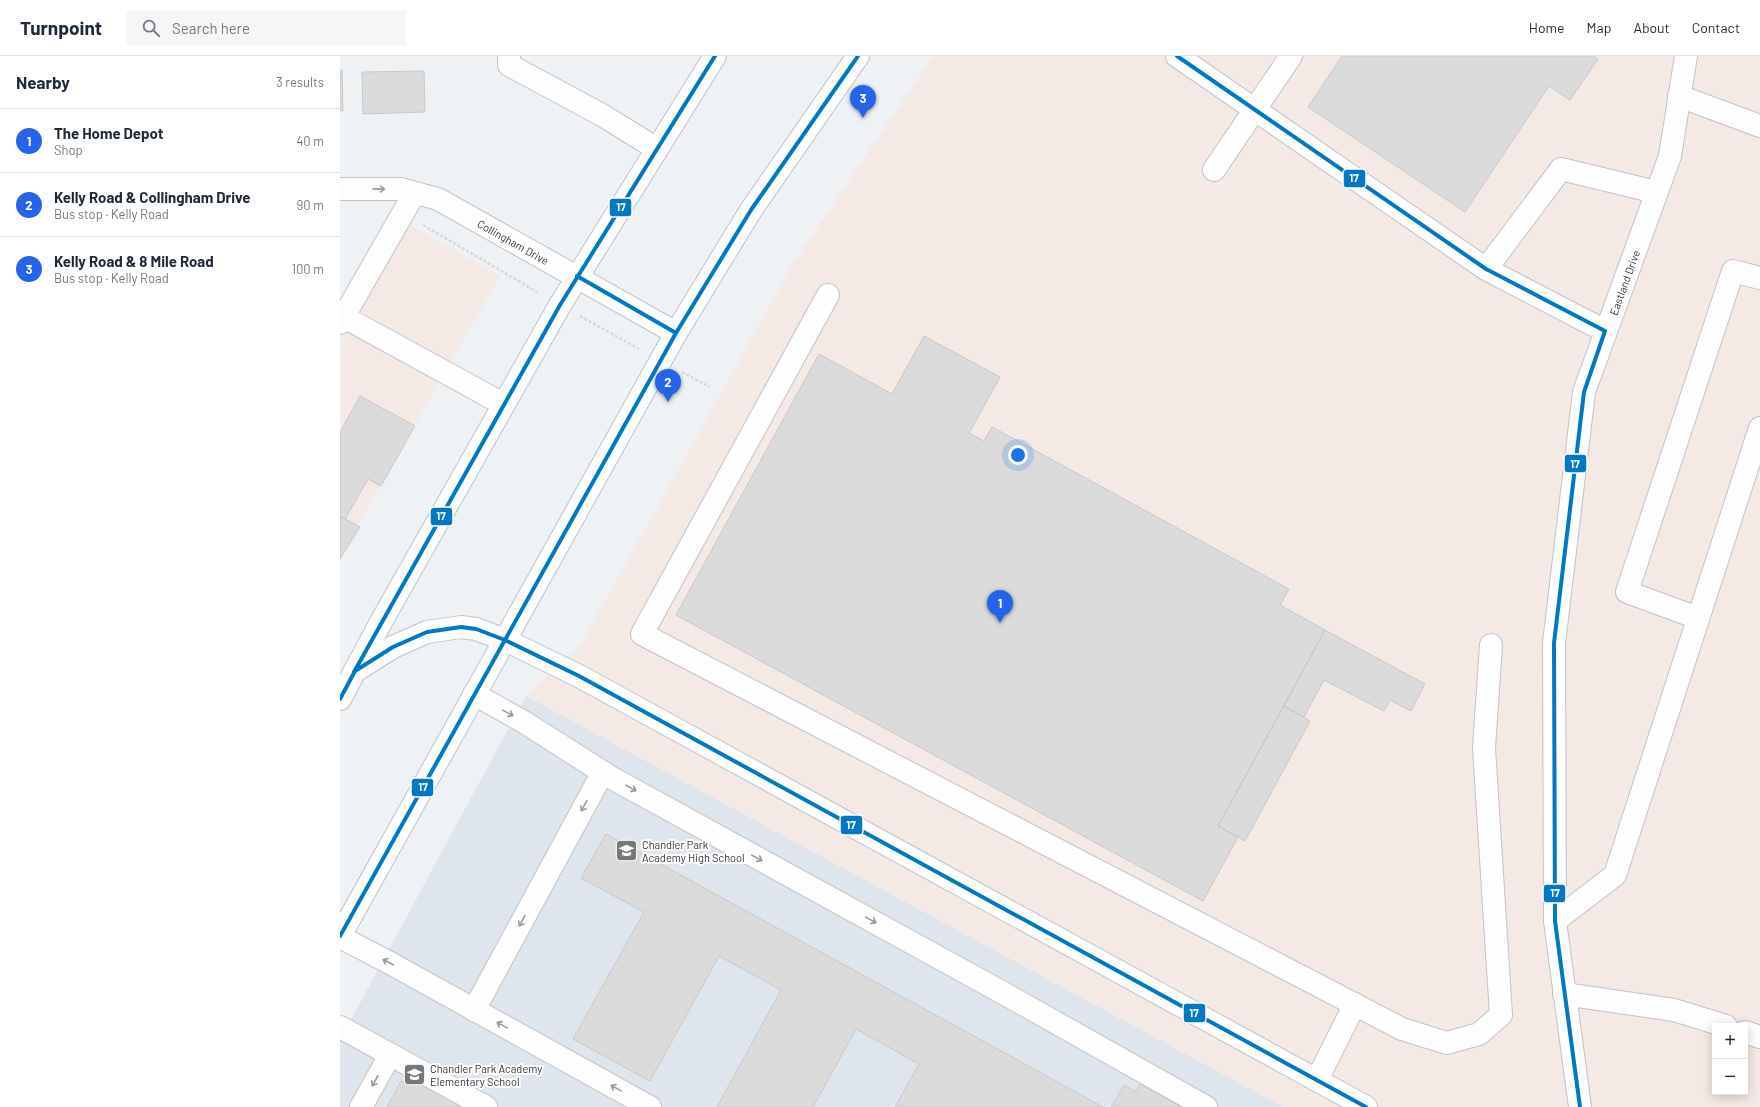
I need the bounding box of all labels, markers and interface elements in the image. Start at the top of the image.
search box [126,10,406,46]
text: Turnpoint [20,16,102,39]
icon: search [140,17,162,39]
text: Search here [172,19,250,37]
text: Home [1529,19,1565,36]
text: Map [1587,19,1611,36]
text: About [1633,19,1670,36]
text: Contact [1692,19,1740,36]
text: Nearby [16,72,70,92]
text: 3 results [276,74,324,90]
pin: 3 [850,85,876,118]
text: The Home Depot [54,124,163,142]
text: 1 [27,133,31,149]
text: 40 m [296,133,324,149]
text: Shop [54,142,83,158]
line badge: 17 [1343,169,1366,188]
text: 17 [1349,171,1359,184]
one-way arrow [372,185,385,193]
text: Kelly Road & Collingham Drive [54,188,251,206]
text: 2 [25,197,33,213]
text: 90 m [297,197,324,213]
line badge: 17 [609,198,632,217]
text: 17 [616,200,626,213]
text: Bus stop · Kelly Road [54,206,169,222]
street label: Collingham Drive [476,216,552,267]
street label: Eastland Drive [1606,248,1642,317]
text: Kelly Road & 8 Mile Road [54,252,214,270]
text: 3 [25,261,33,277]
text: 100 m [291,261,324,277]
text: Bus stop · Kelly Road [54,270,169,286]
pin: 2 [655,369,681,402]
your location [1008,445,1028,465]
line badge: 17 [1564,454,1587,473]
text: 17 [1570,457,1580,470]
line badge: 17 [430,507,453,526]
text: 17 [436,509,446,522]
pin: 1 [987,590,1013,623]
one-way arrow [502,709,514,717]
line badge: 17 [411,778,434,797]
text: 17 [418,780,428,793]
one-way arrow [625,785,637,793]
one-way arrow [580,800,587,812]
line badge: 17 [840,815,863,835]
text: 17 [846,818,856,831]
school or university icon: Chandler Park Academy High School [614,837,640,863]
place label: Chandler Park Academy High School [642,838,745,864]
one-way arrow [751,854,763,862]
line badge: 17 [1543,884,1566,903]
text: 17 [1550,886,1560,899]
one-way arrow [518,915,526,927]
one-way arrow [865,917,877,924]
one-way arrow [382,958,394,965]
line badge: 17 [1183,1003,1206,1023]
text: 17 [1189,1006,1199,1019]
one-way arrow [496,1020,508,1028]
map controls [1712,1023,1748,1095]
button: + [1712,1023,1748,1059]
button: − [1712,1059,1748,1095]
school or university icon: Chandler Park Academy Elementary School [401,1061,427,1087]
place label: Chandler Park Academy Elementary School [430,1062,542,1088]
one-way arrow [371,1075,379,1087]
one-way arrow [610,1084,622,1091]

